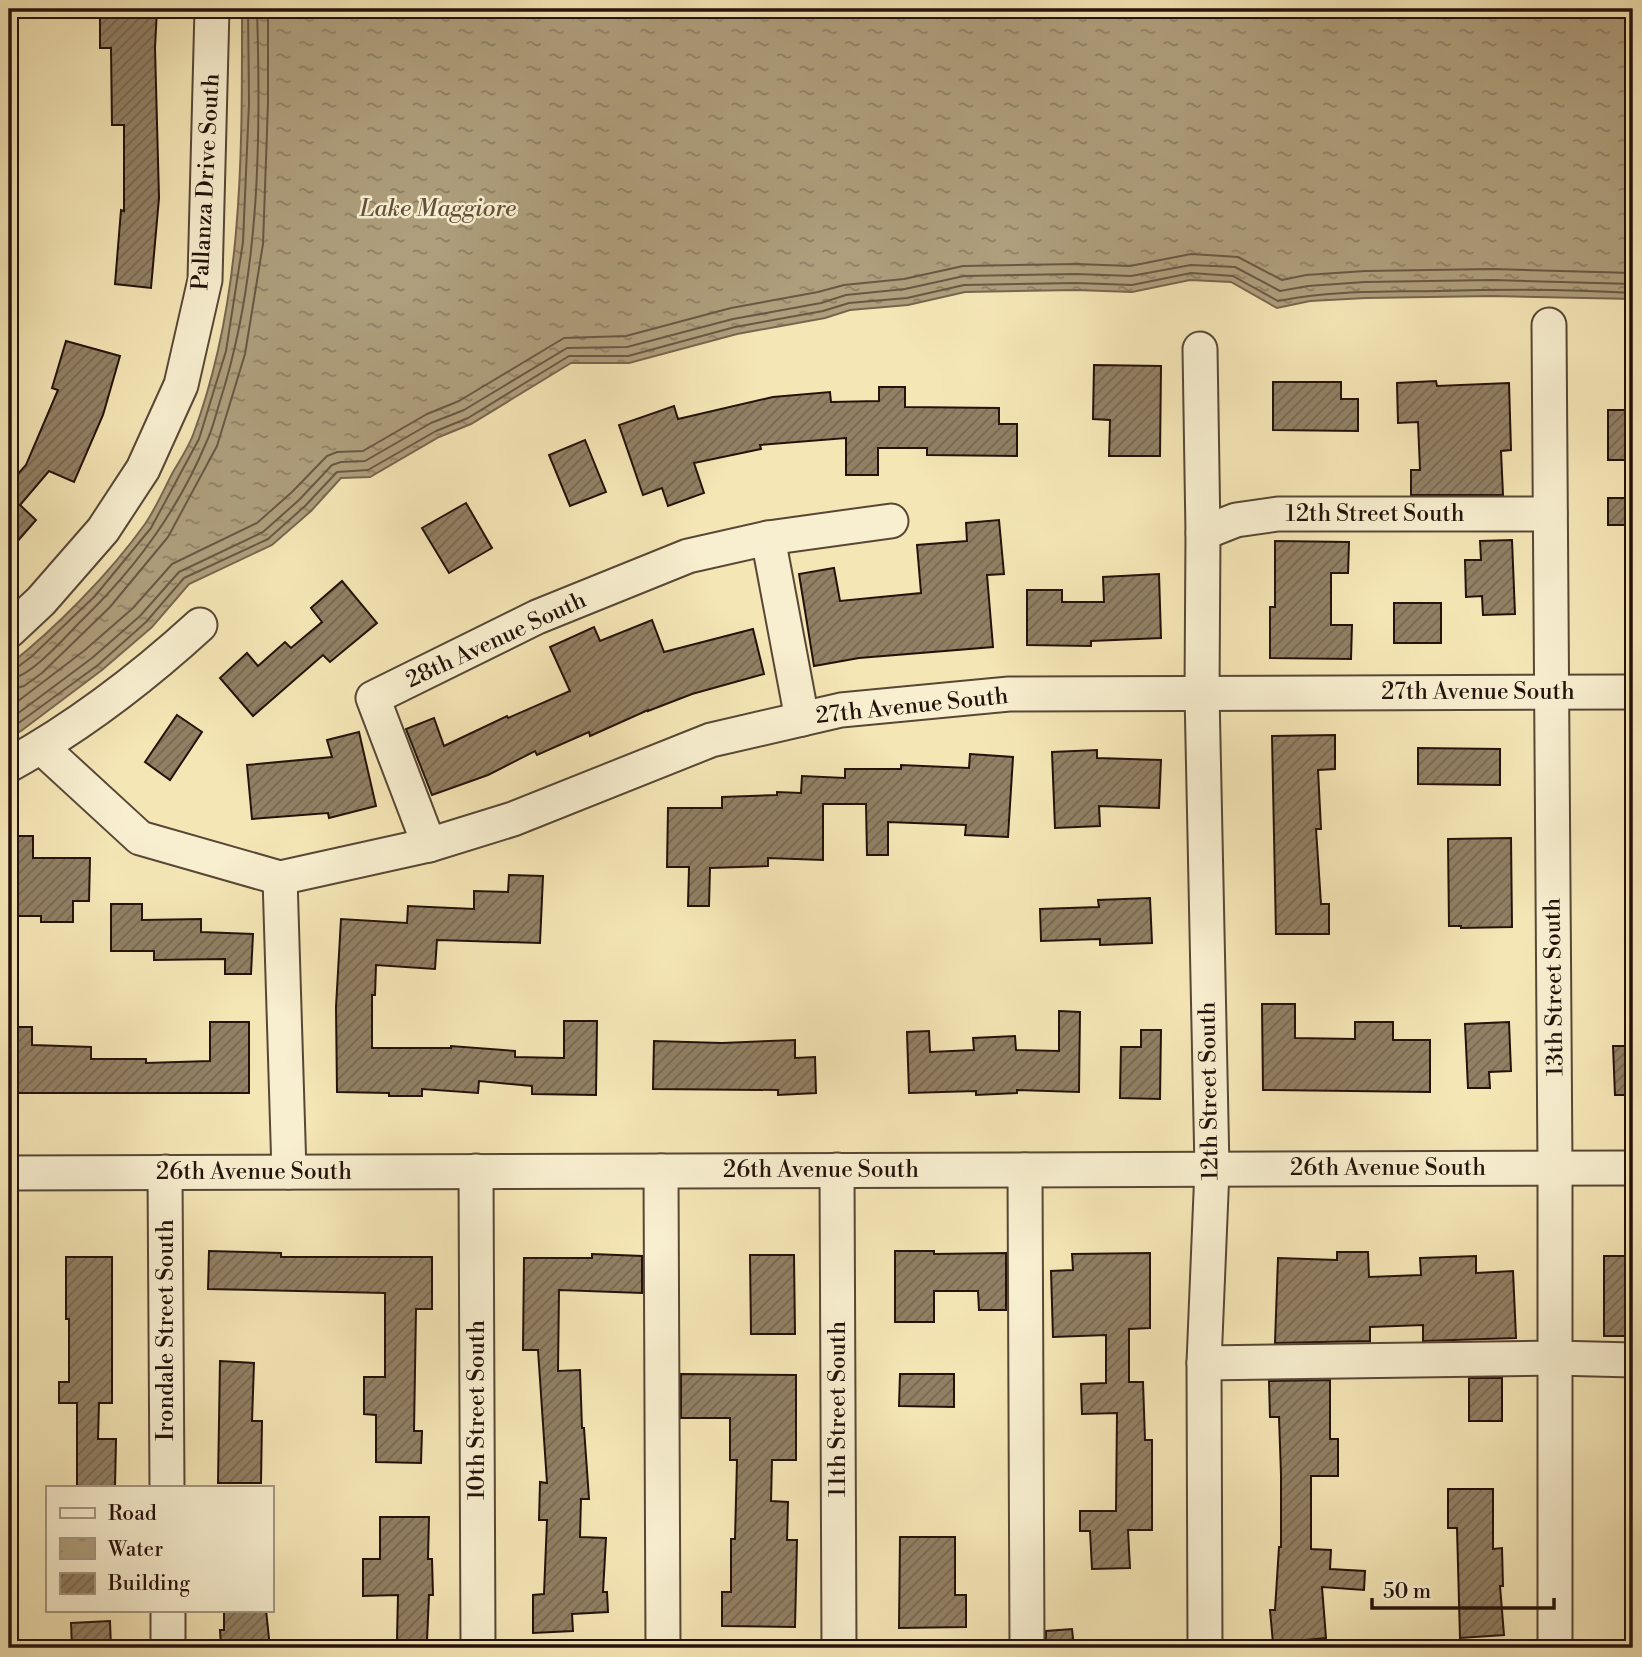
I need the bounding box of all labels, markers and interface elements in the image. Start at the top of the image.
street label: Pallanza Drive South [186,73,226,291]
water label: Lake Maggiore [359,194,516,224]
street label: 12th Street South [1286,500,1465,528]
street label: 28th Avenue South [401,586,591,694]
street label: 27th Avenue South [1381,678,1575,706]
street label: 27th Avenue South [814,682,1010,730]
street label: 13th Street South [1538,897,1570,1076]
street label: 12th Street South [1193,1001,1225,1181]
street label: 26th Avenue South [1290,1154,1486,1182]
street label: 26th Avenue South [723,1156,919,1184]
street label: 26th Avenue South [156,1158,352,1186]
street label: Irondale Street South [152,1219,180,1441]
street label: 10th Street South [463,1320,491,1500]
street label: 11th Street South [824,1321,852,1497]
legend [46,1486,273,1612]
text: Road [108,1501,157,1527]
text: Water [107,1537,163,1563]
scale bar [1372,1566,1554,1610]
text: Building [107,1571,190,1597]
text: 50 m [1383,1579,1431,1605]

